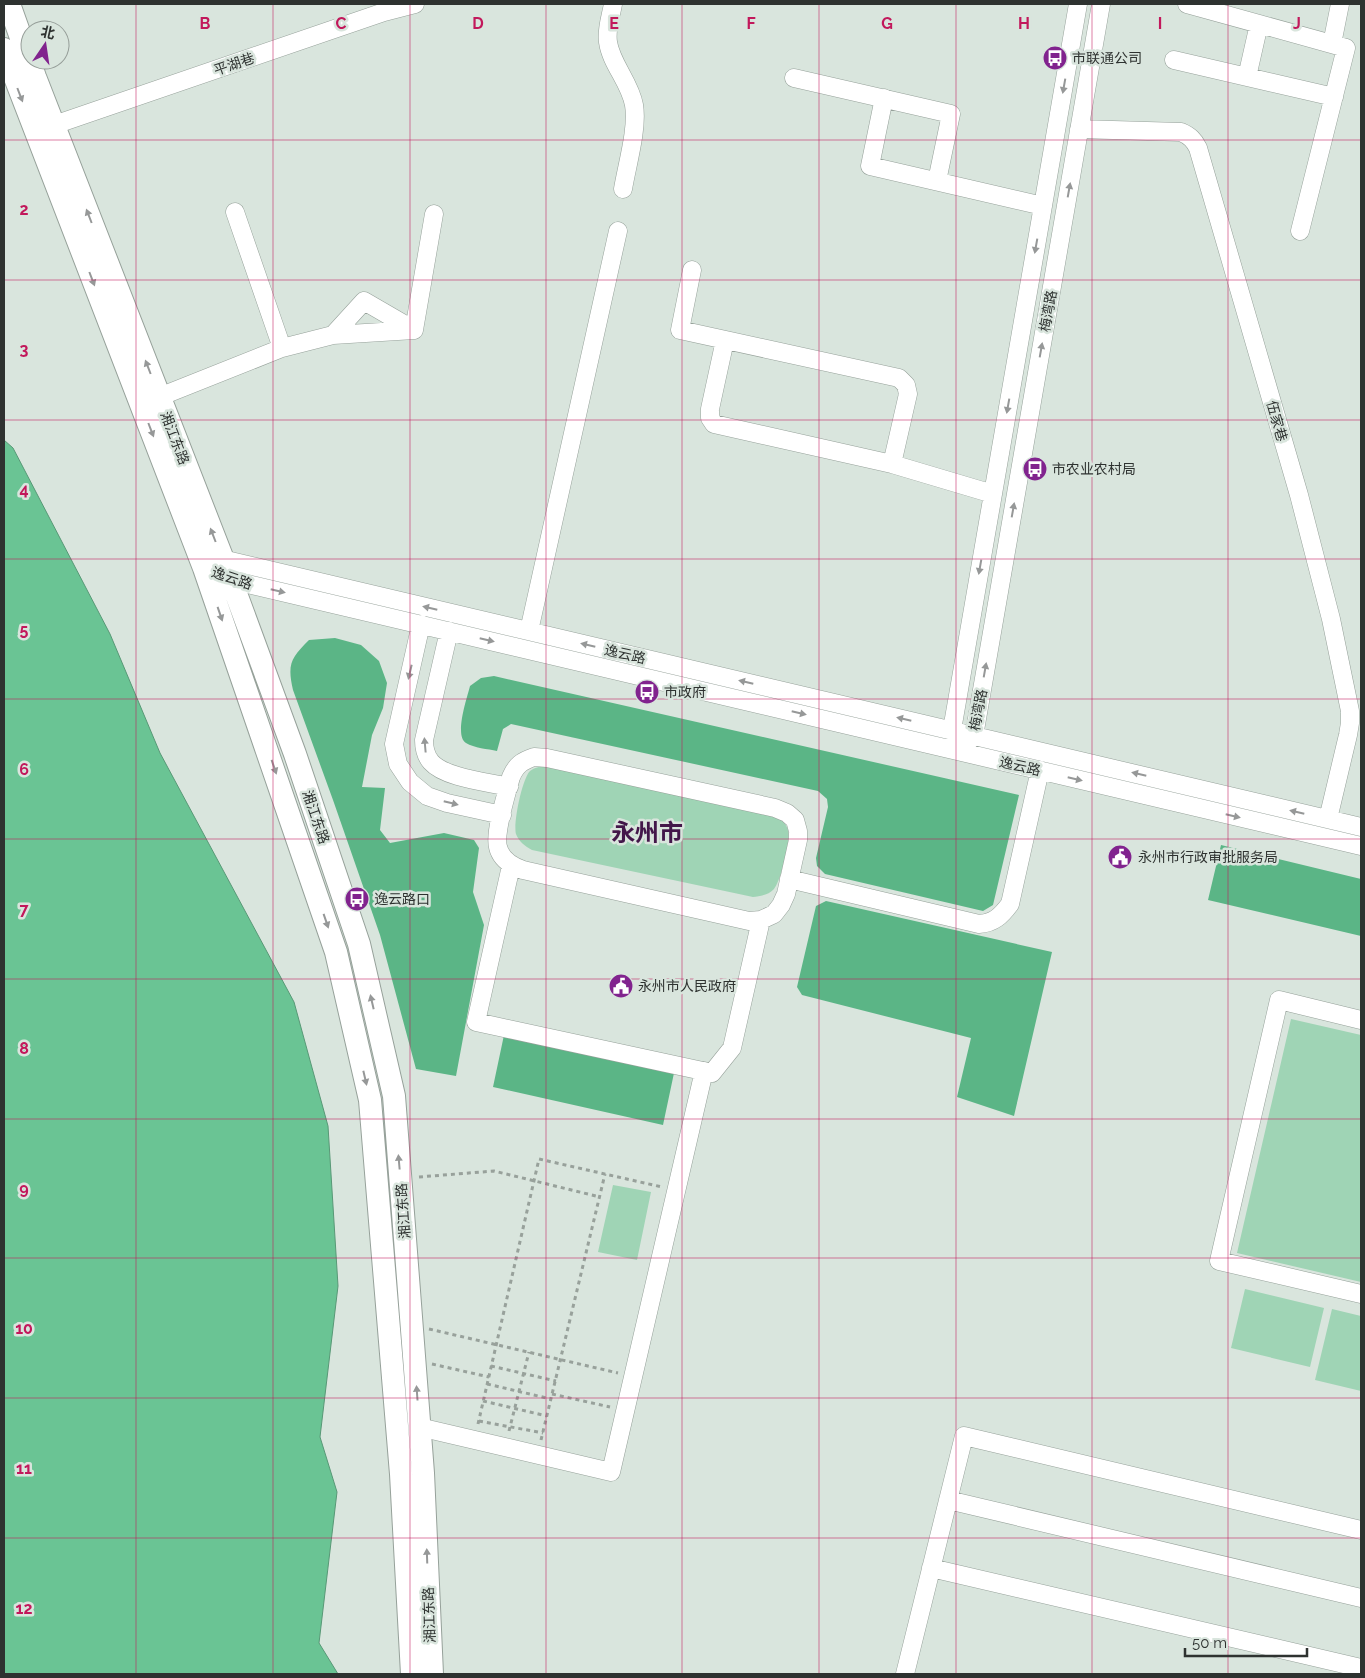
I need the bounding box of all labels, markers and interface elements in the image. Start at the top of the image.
text: B [200,14,211,33]
text: C [336,14,347,33]
text: D [472,14,484,33]
text: E [609,14,619,33]
text: F [746,14,756,33]
text: G [881,14,893,33]
text: H [1018,14,1030,33]
text: I [1158,14,1162,33]
text: J [1293,14,1301,33]
north arrow [20,20,70,70]
text: 北 [39,23,57,42]
bus stop icon: 市联通公司 [1042,45,1068,71]
street label: 平湖巷 [212,50,256,78]
place label: 市联通公司 [1072,50,1142,66]
one-way arrow [1059,79,1067,95]
one-way arrow [17,88,25,102]
one-way arrow [1065,182,1073,198]
text: 2 [19,200,29,219]
one-way arrow [85,208,92,223]
one-way arrow [1031,239,1039,255]
one-way arrow [88,272,96,287]
street label: 梅湾路 [1036,289,1060,333]
text: 3 [20,340,29,359]
one-way arrow [1037,342,1045,358]
one-way arrow [143,360,151,374]
one-way arrow [1003,399,1011,415]
street label: 伍家巷 [1264,399,1290,443]
street label: 湘江东路 [157,409,193,467]
one-way arrow [147,423,155,438]
bus stop icon: 市农业农村局 [1022,456,1048,482]
place label: 市农业农村局 [1052,461,1136,477]
text: 4 [19,480,29,499]
one-way arrow [1009,502,1017,518]
one-way arrow [209,527,217,542]
one-way arrow [976,559,984,575]
street label: 逸云路 [210,564,254,592]
one-way arrow [271,587,286,595]
one-way arrow [422,604,437,612]
one-way arrow [217,606,224,621]
text: 5 [20,620,29,639]
one-way arrow [480,636,495,644]
one-way arrow [580,641,595,649]
street label: 逸云路 [603,641,647,667]
one-way arrow [981,662,989,678]
one-way arrow [406,664,414,679]
one-way arrow [739,678,754,686]
bus stop icon: 市政府 [634,679,660,705]
place label: 市政府 [664,684,706,700]
street label: 梅湾路 [966,688,990,732]
one-way arrow [791,709,806,717]
one-way arrow [897,715,912,723]
one-way arrow [421,736,429,752]
street label: 逸云路 [998,753,1042,779]
text: 6 [19,760,29,779]
one-way arrow [270,760,278,775]
one-way arrow [1131,770,1146,778]
one-way arrow [1068,775,1083,783]
street label: 湘江东路 [299,788,333,846]
one-way arrow [443,799,458,807]
one-way arrow [1289,808,1304,816]
one-way arrow [1226,812,1241,820]
district label: 永州市 [611,818,683,847]
public building icon: 永州市行政审批服务局 [1107,844,1133,870]
place label: 永州市行政审批服务局 [1138,849,1278,865]
bus stop icon: 逸云路口 [344,886,370,912]
place label: 逸云路口 [374,891,430,907]
text: 7 [20,900,29,919]
one-way arrow [322,914,330,929]
public building icon: 永州市人民政府 [608,973,634,999]
place label: 永州市人民政府 [638,978,736,994]
one-way arrow [368,994,376,1009]
text: 8 [19,1039,29,1058]
one-way arrow [361,1071,369,1086]
one-way arrow [395,1153,403,1169]
text: 9 [19,1179,29,1198]
street label: 湘江东路 [393,1183,413,1239]
text: 10 [15,1319,33,1338]
one-way arrow [413,1385,421,1401]
text: 11 [16,1459,32,1478]
one-way arrow [422,1547,430,1563]
street label: 湘江东路 [420,1587,438,1643]
text: 12 [16,1599,32,1618]
scale bar [1185,1626,1308,1658]
text: 50 m [1192,1634,1227,1652]

